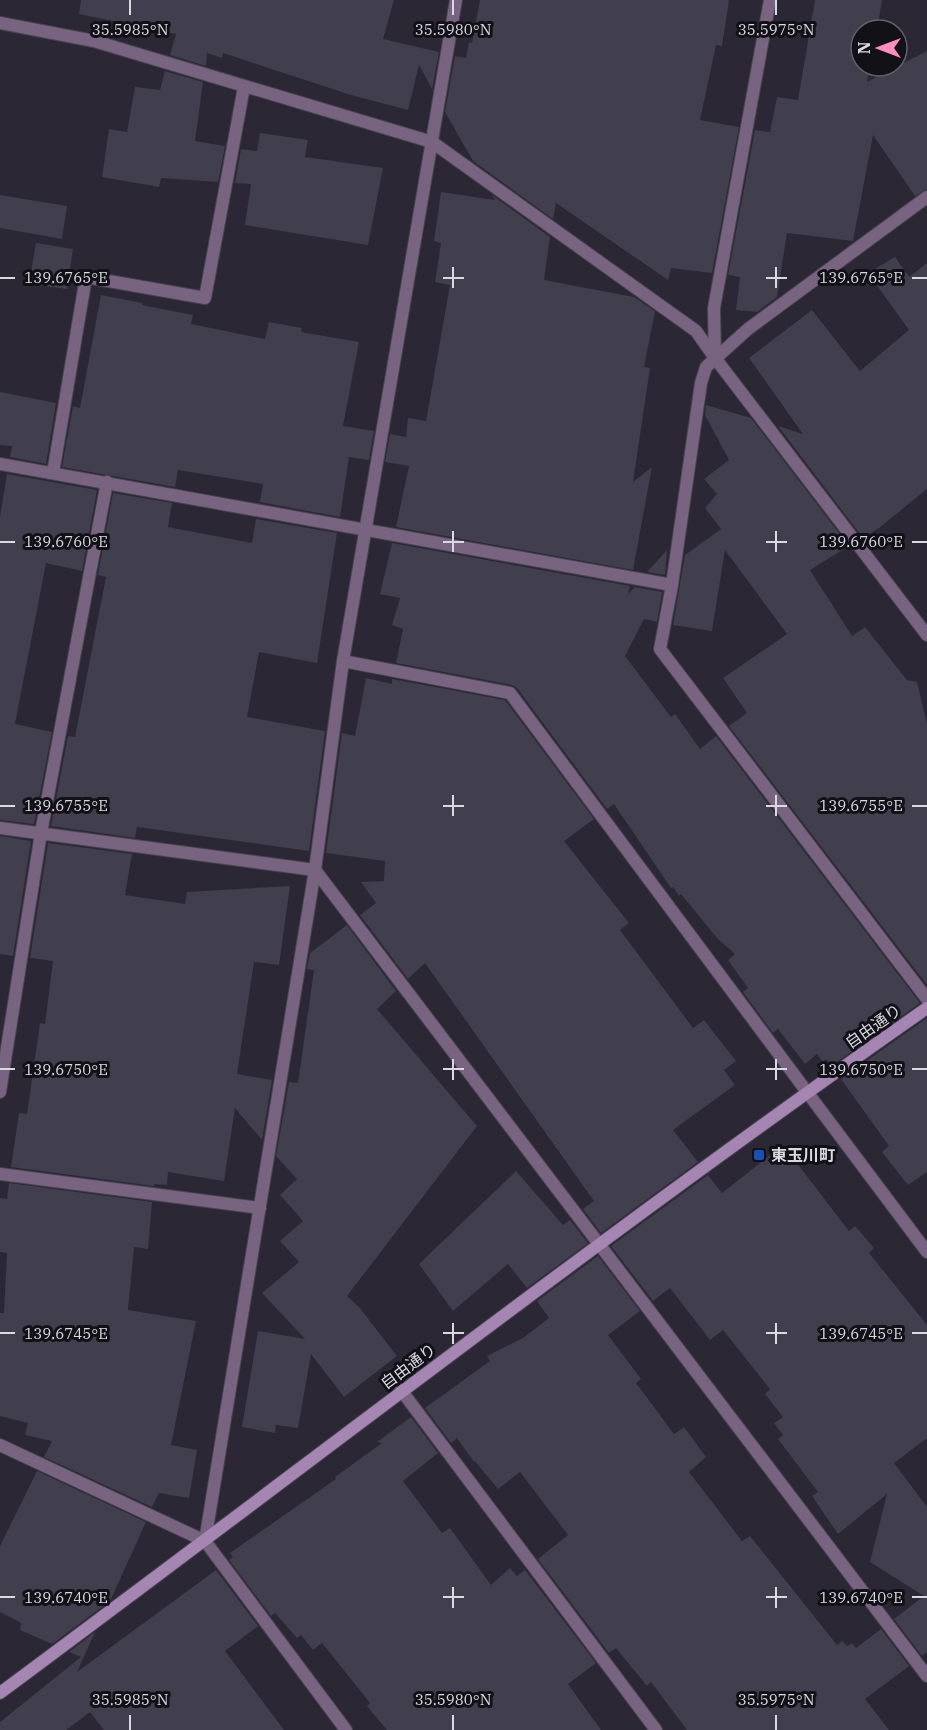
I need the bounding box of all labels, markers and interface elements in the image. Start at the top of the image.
north arrow [849,18,909,78]
text: 35.5985°N [92,20,168,39]
text: 35.5980°N [415,20,491,39]
text: 35.5975°N [738,20,814,39]
text: N [854,42,874,54]
text: 139.6765°E [24,268,108,287]
text: 139.6765°E [819,268,903,287]
text: 139.6760°E [24,532,108,551]
text: 139.6760°E [819,532,903,551]
text: 139.6755°E [24,796,108,815]
text: 139.6755°E [819,796,903,815]
street label: 自由通り [841,999,905,1053]
text: 139.6750°E [24,1060,108,1079]
text: 139.6750°E [819,1060,903,1079]
place label: 東玉川町 [771,1145,835,1165]
marker: 東玉川町 [752,1148,766,1162]
text: 139.6745°E [24,1324,108,1343]
text: 139.6745°E [819,1324,903,1343]
street label: 自由通り [376,1339,440,1393]
text: 139.6740°E [24,1588,108,1607]
text: 139.6740°E [819,1588,903,1607]
text: 35.5985°N [92,1690,168,1709]
text: 35.5980°N [415,1690,491,1709]
text: 35.5975°N [738,1690,814,1709]

